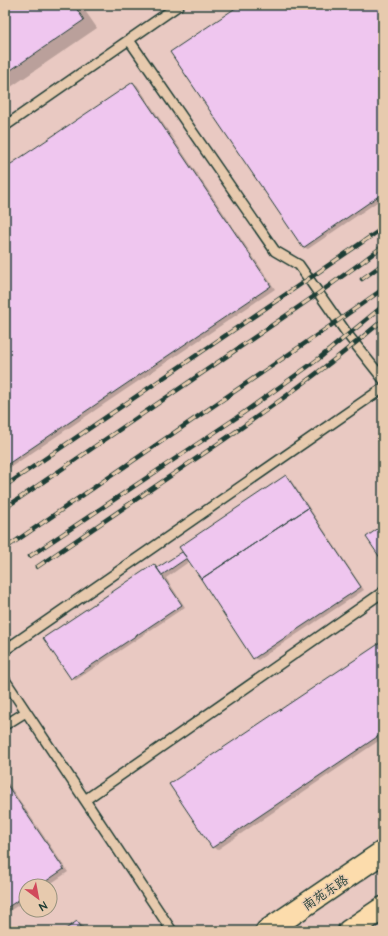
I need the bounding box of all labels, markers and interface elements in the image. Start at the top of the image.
street label: 南苑东路 [299,871,352,915]
north arrow [18,878,58,918]
text: N [36,898,50,914]

